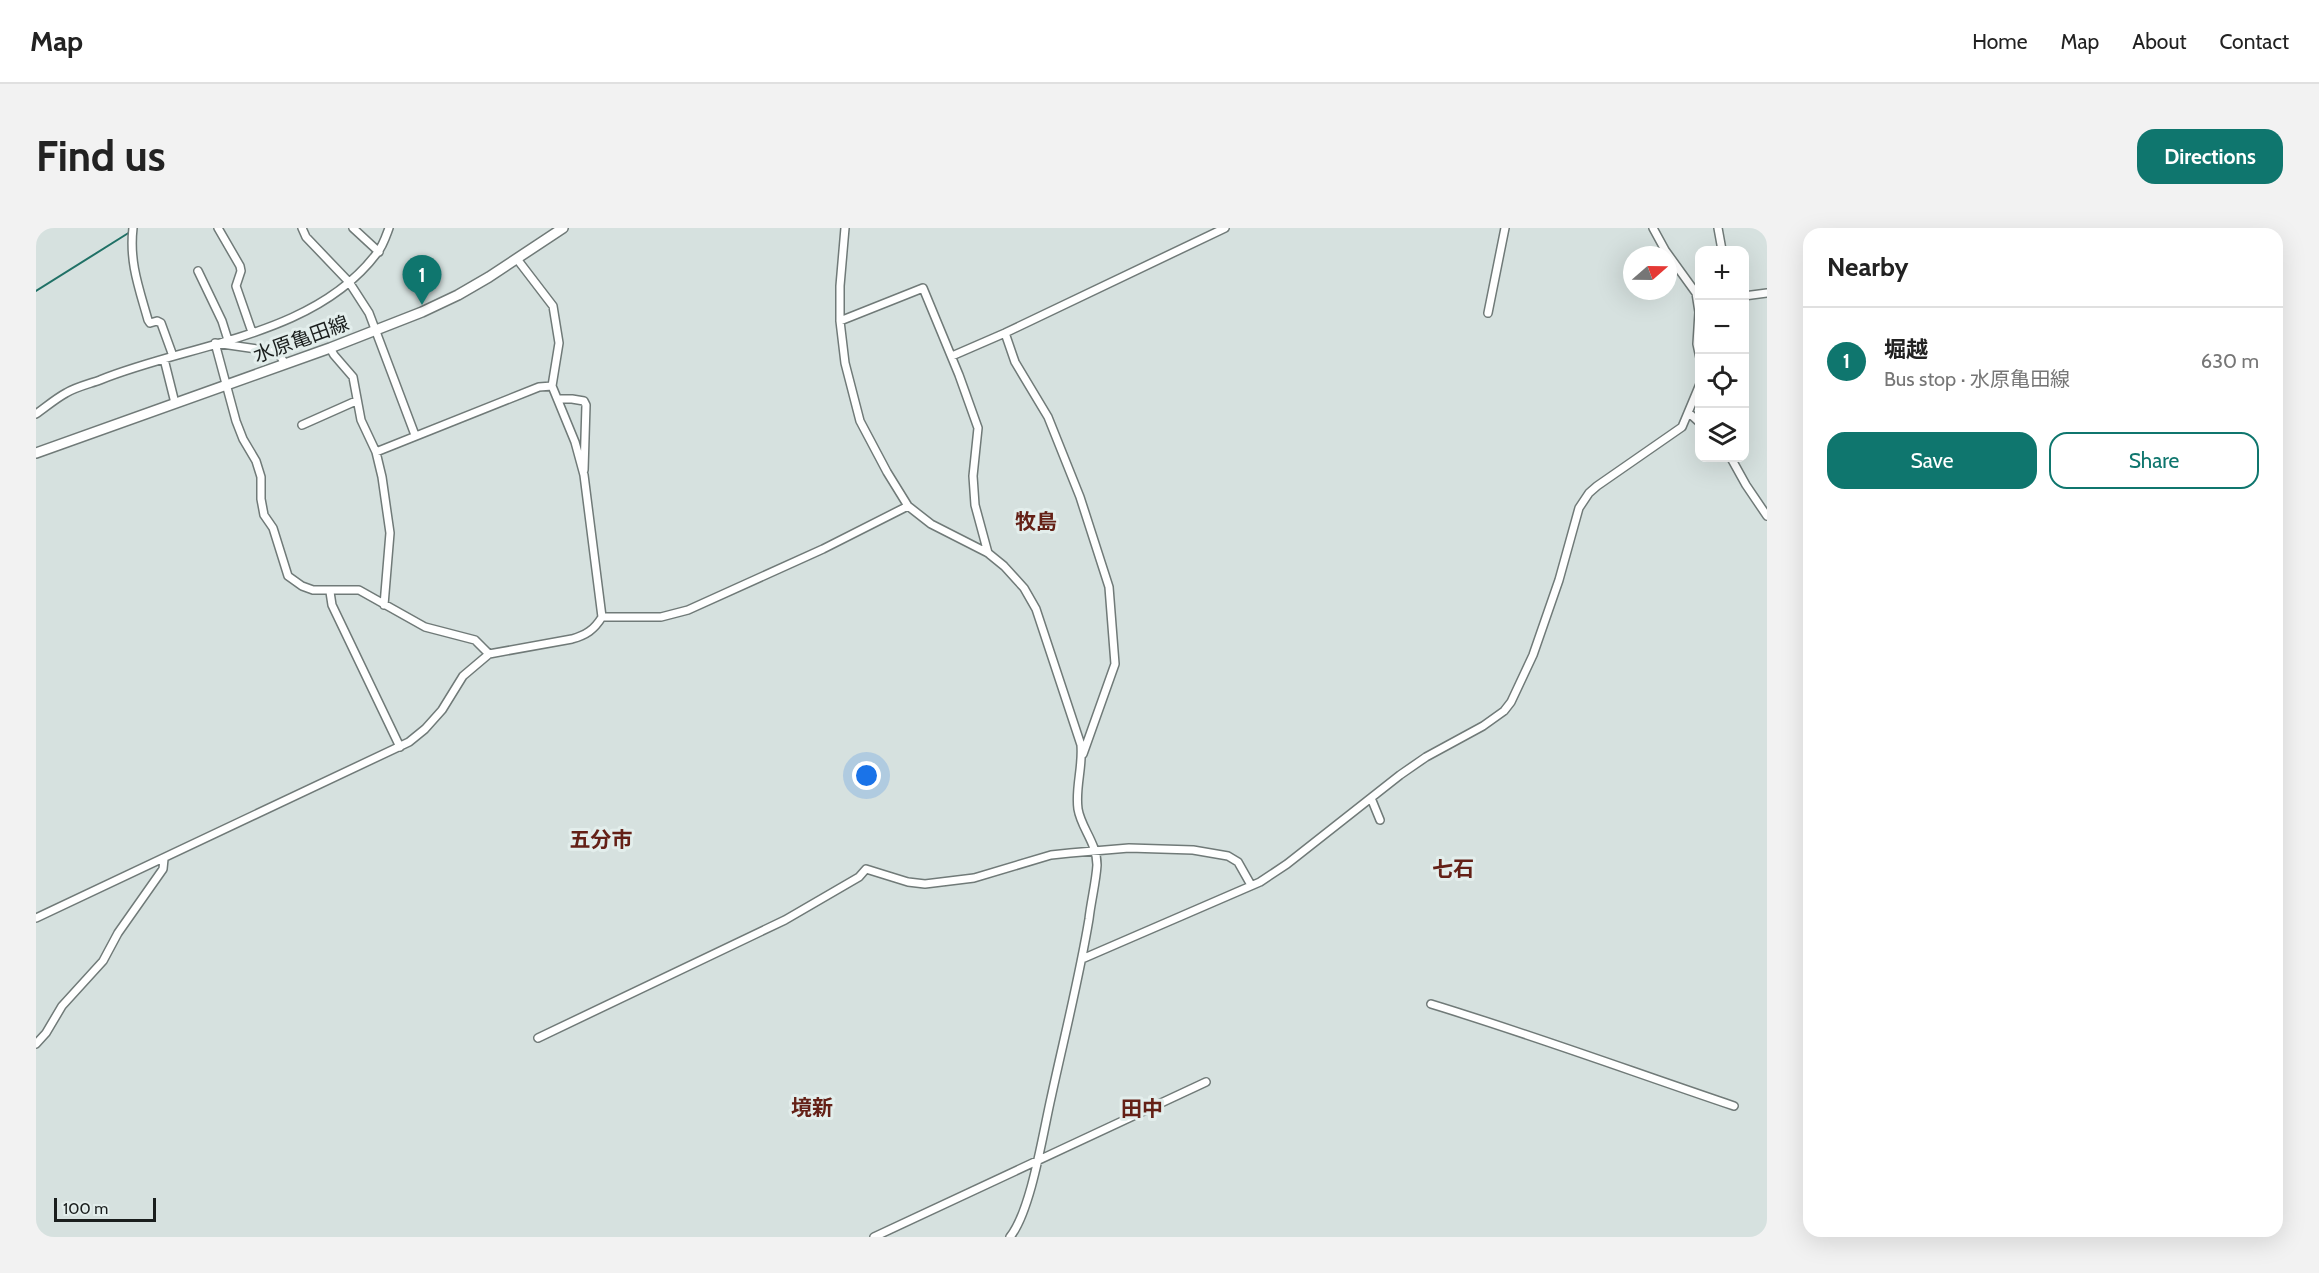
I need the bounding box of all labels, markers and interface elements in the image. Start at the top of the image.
text: Map [30,24,83,58]
text: Home [1972,29,2028,54]
text: Map [2061,29,2099,54]
text: About [2132,29,2186,54]
text: Contact [2219,29,2289,54]
button: Directions [2137,129,2283,184]
text: Find us [36,130,165,182]
north arrow [1623,246,1677,300]
map controls [1695,246,1749,462]
button: + [1695,246,1749,300]
text: Nearby [1827,251,1908,283]
pin: 1 [402,256,442,305]
button: − [1695,300,1749,354]
street label: 水原亀田線 [250,311,352,367]
text: 堀越 [1884,336,1928,363]
text: 1 [1843,349,1850,373]
text: 630 m [2201,349,2259,373]
button: locate [1695,354,1749,408]
text: Bus stop · 水原亀田線 [1884,367,2070,391]
button: layers [1695,408,1749,462]
button: Save [1827,432,2037,489]
button: Share [2049,432,2259,489]
district label: 牧島 [1015,509,1057,534]
your location [852,761,881,790]
district label: 五分市 [570,827,633,852]
district label: 七石 [1432,856,1474,881]
district label: 境新 [791,1095,833,1120]
district label: 田中 [1121,1096,1163,1121]
scale bar [54,1195,156,1222]
text: 100 m [63,1199,108,1218]

